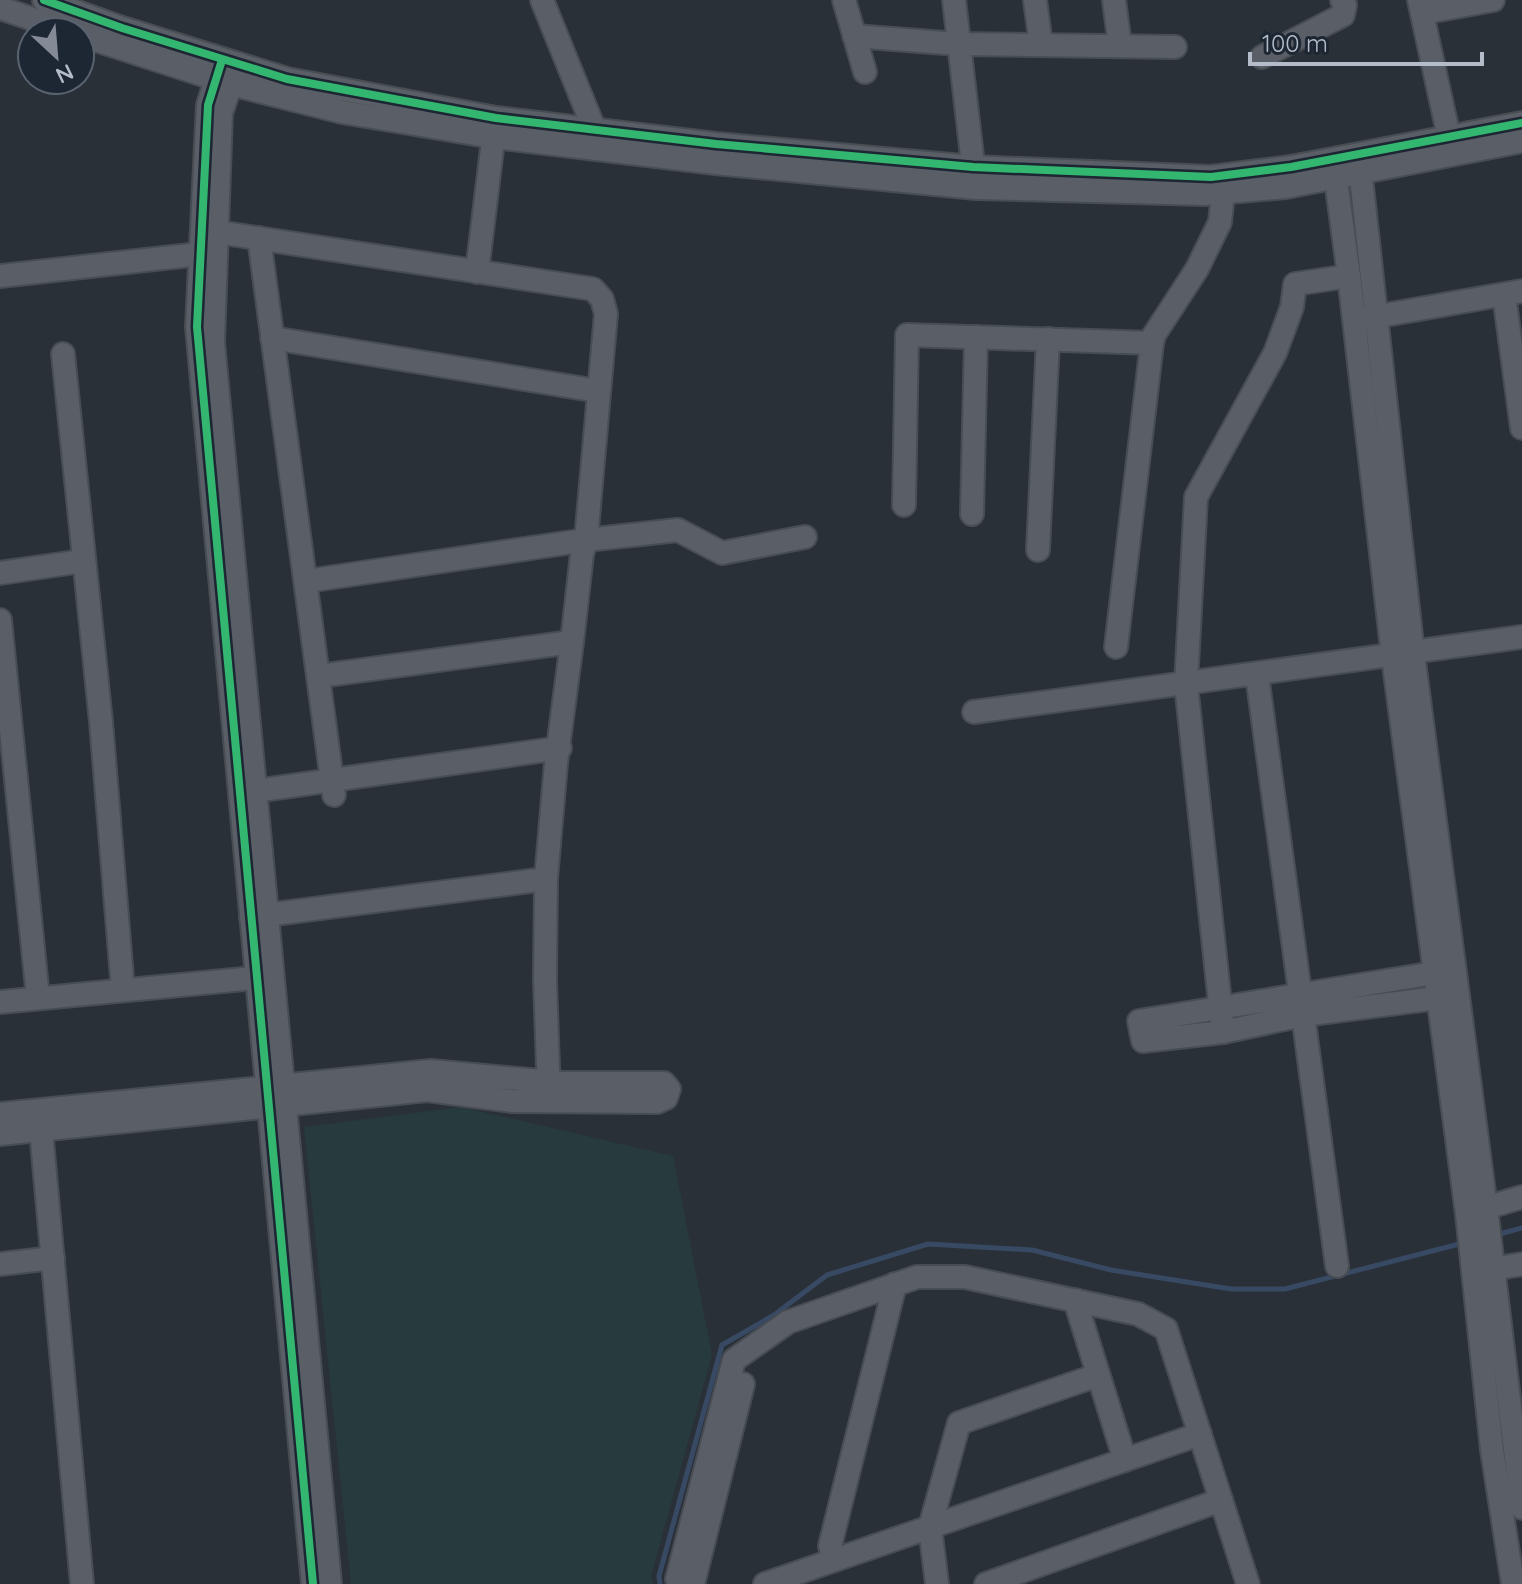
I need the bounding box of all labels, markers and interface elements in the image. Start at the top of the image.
north arrow [16,16,96,96]
scale bar [1250,16,1482,66]
text: 100 m [1262,28,1328,58]
text: N [51,58,78,90]

